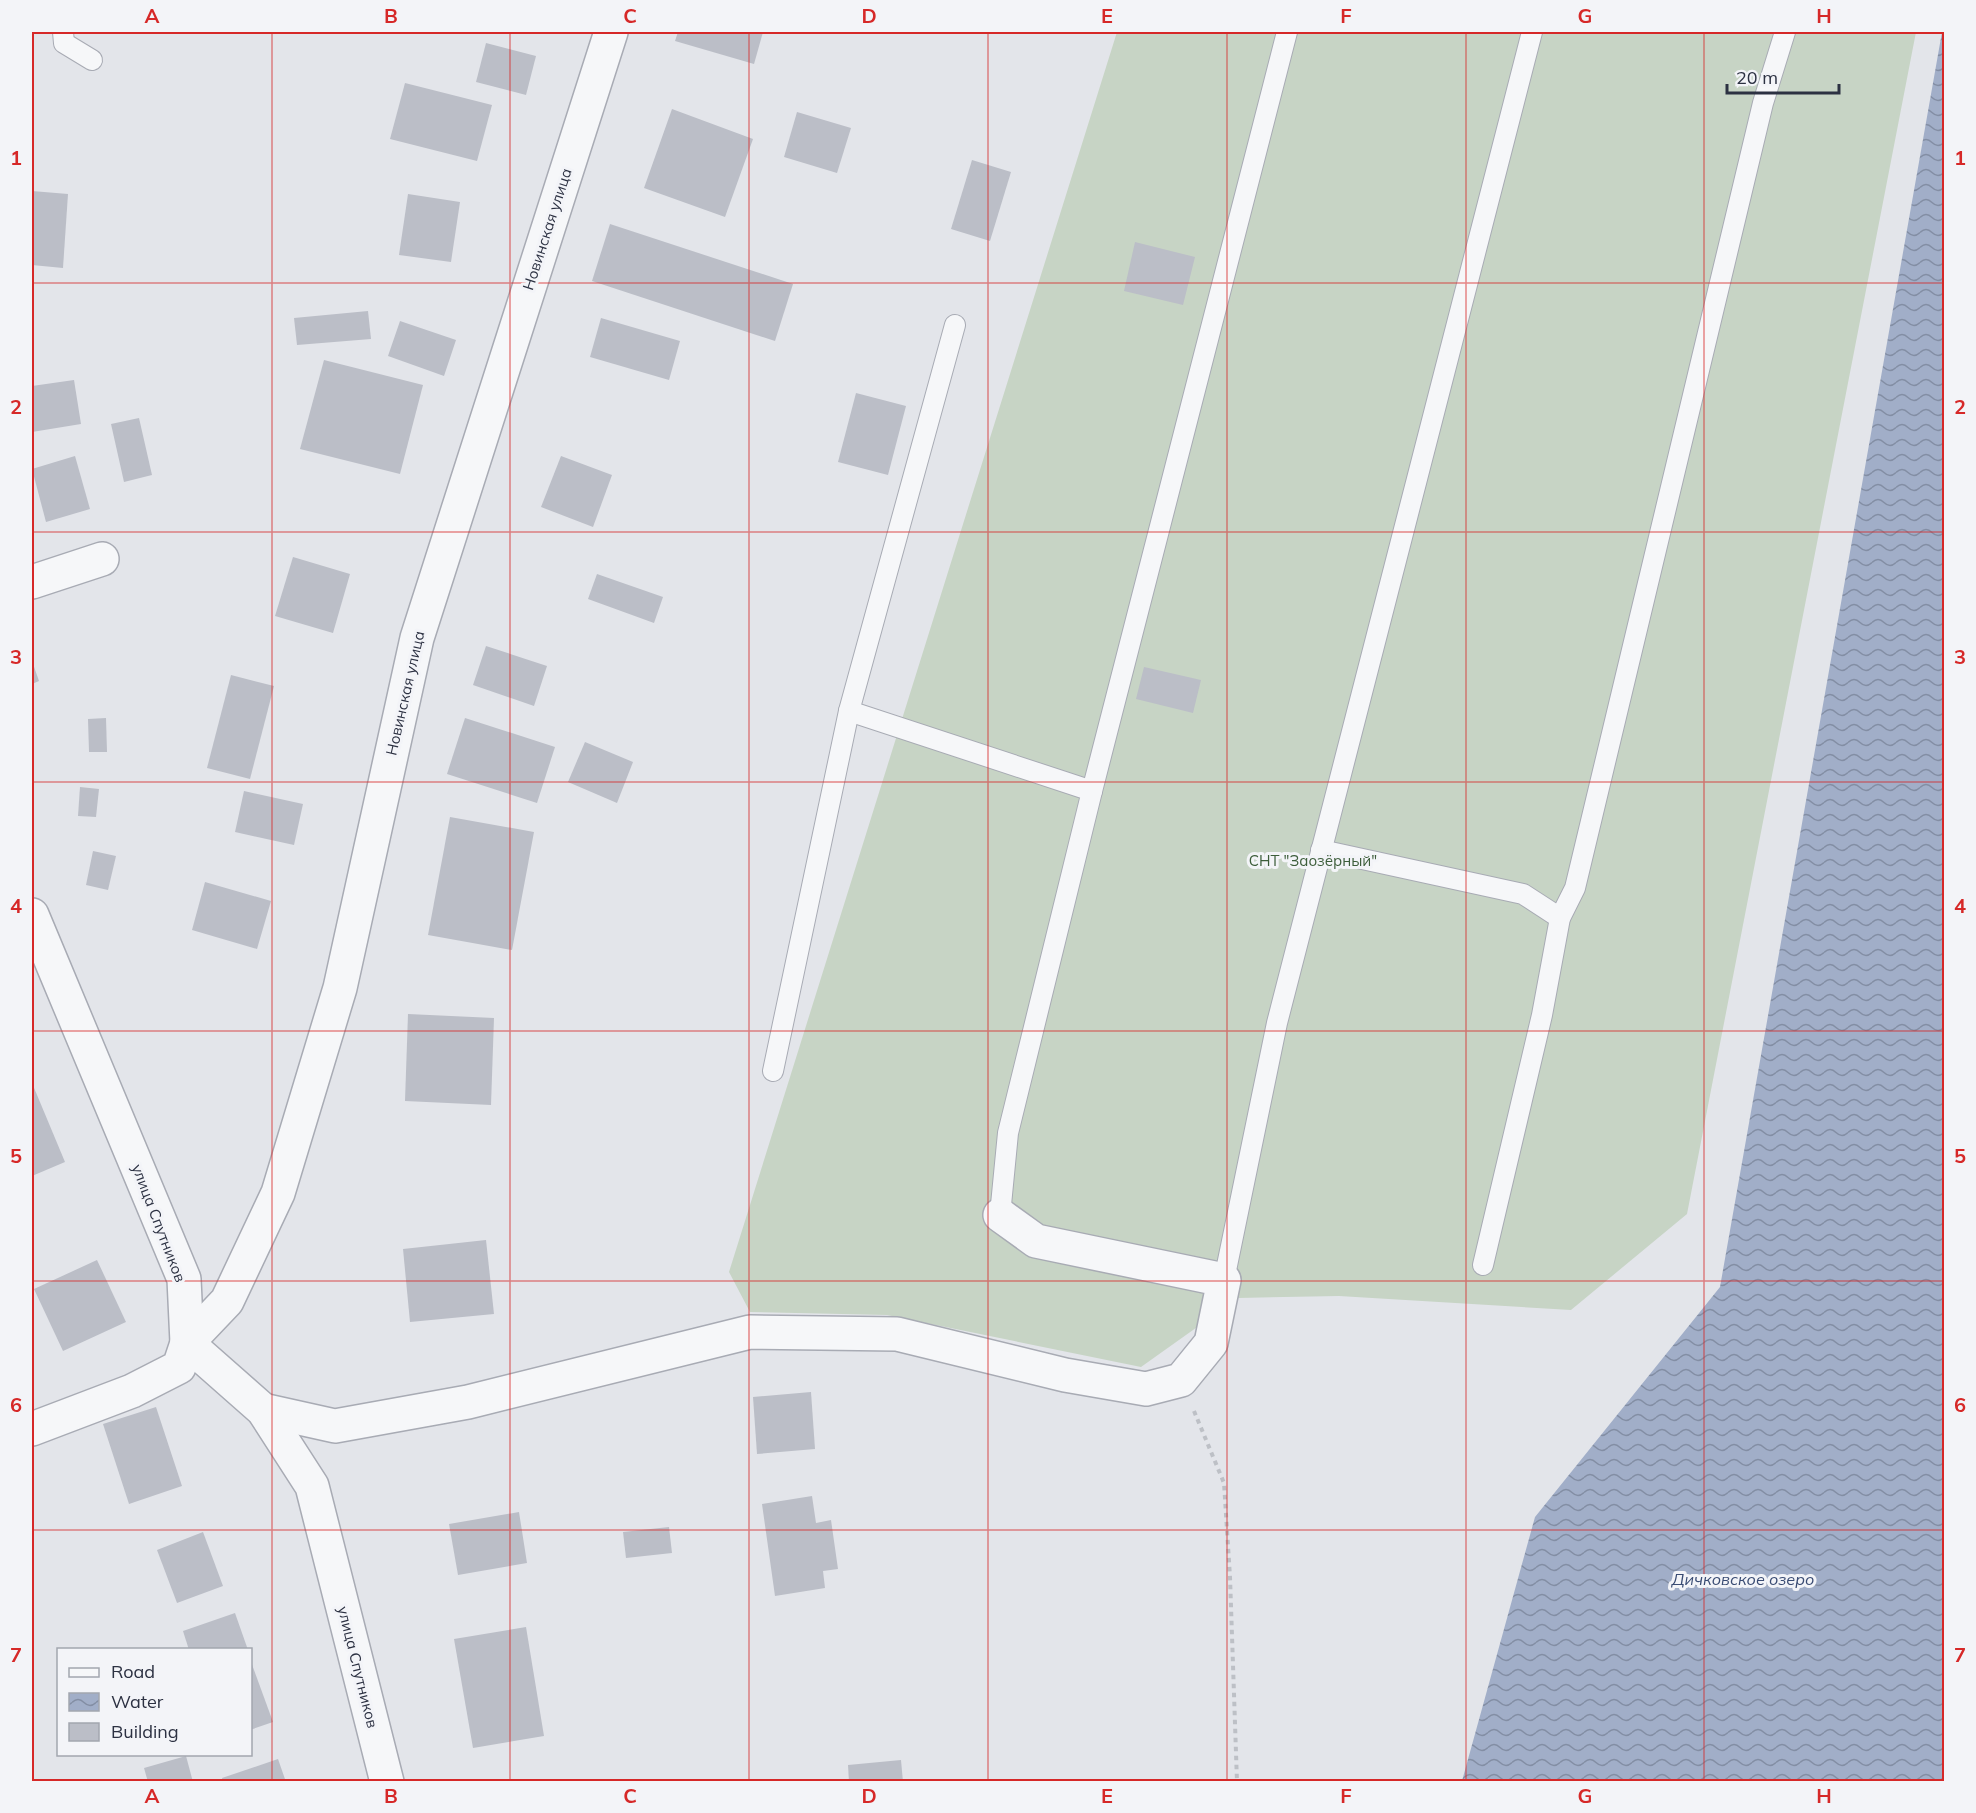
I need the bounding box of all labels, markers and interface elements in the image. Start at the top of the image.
text: A [145,3,160,28]
text: B [384,3,398,28]
text: C [623,3,637,28]
text: D [861,3,877,28]
text: E [1101,3,1113,28]
text: F [1340,3,1352,28]
text: G [1578,3,1592,28]
text: H [1816,3,1832,28]
scale bar [1727,57,1840,95]
text: 20 m [1736,66,1778,89]
text: 1 [10,145,22,170]
text: 1 [1954,145,1966,170]
street label: Новинская улица [518,166,576,292]
text: 2 [10,394,22,419]
text: 2 [1954,394,1966,419]
street label: Новинская улица [381,629,429,757]
text: 3 [10,644,22,669]
text: 3 [1954,644,1966,669]
park label: СНТ "Заозёрный" [1249,851,1377,870]
text: 4 [10,893,22,918]
text: 4 [1954,893,1966,918]
text: 5 [10,1143,22,1168]
text: 5 [1954,1143,1966,1168]
street label: улица Спутников [128,1161,190,1285]
text: 6 [10,1392,22,1417]
text: 6 [1954,1392,1966,1417]
water label: Дичковское озеро [1671,1569,1814,1589]
street label: улица Спутников [334,1604,382,1730]
text: 7 [10,1642,22,1667]
text: 7 [1954,1642,1966,1667]
legend [57,1648,252,1756]
text: Road [111,1660,155,1683]
text: Water [111,1690,164,1713]
text: Building [111,1720,179,1743]
text: A [145,1783,160,1808]
text: B [384,1783,398,1808]
text: C [623,1783,637,1808]
text: D [861,1783,877,1808]
text: E [1101,1783,1113,1808]
text: F [1340,1783,1352,1808]
text: G [1578,1783,1592,1808]
text: H [1816,1783,1832,1808]

